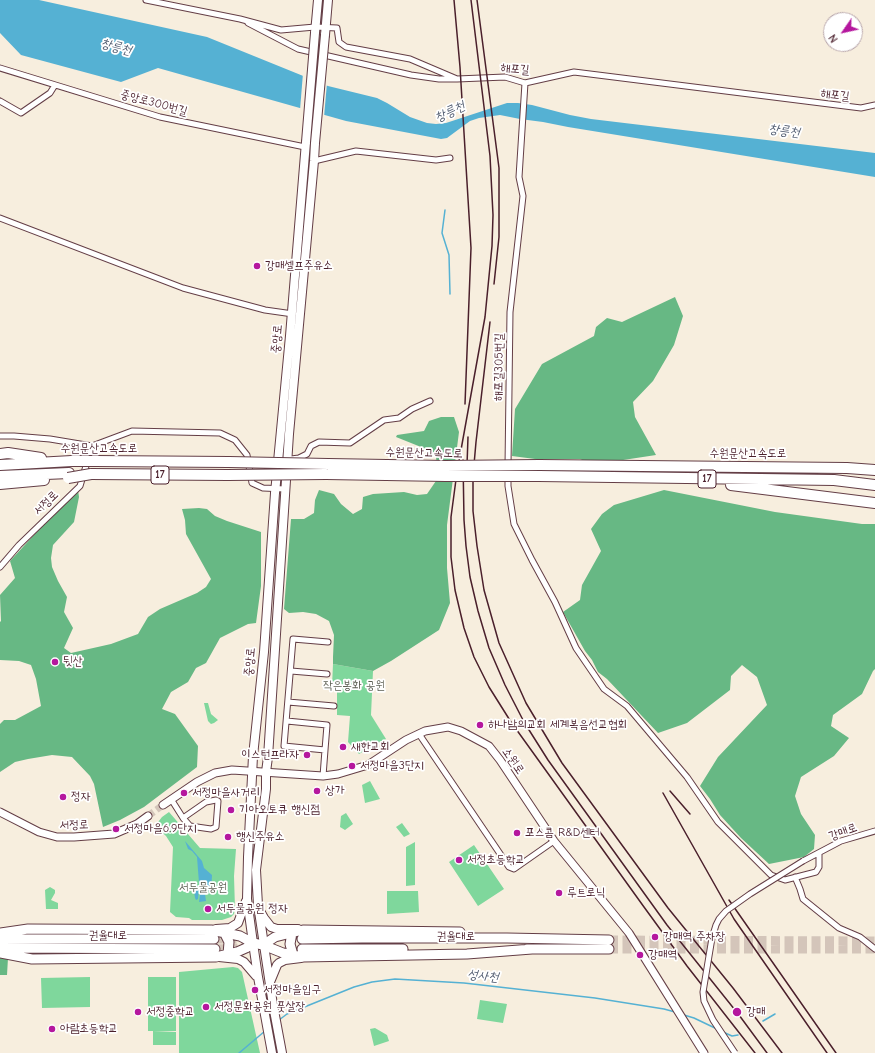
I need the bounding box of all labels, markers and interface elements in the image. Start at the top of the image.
north arrow [823,12,863,52]
text: N [826,32,841,45]
water label: 창릉천 [99,35,133,59]
street label: 해포길 [500,61,530,77]
street label: 해포길 [820,86,850,104]
street label: 중앙로300번길 [119,87,189,119]
water label: 창릉천 [432,98,468,126]
water label: 창릉천 [767,121,801,141]
place label: 강매셀프주유소 [265,259,333,273]
marker: 강매셀프주유소 [252,261,262,271]
street label: 중앙로 [269,324,285,354]
street label: 해포길305번길 [491,333,507,401]
street label: 수원문산고속도로 [60,442,138,456]
street label: 수원문산고속도로 [385,445,463,461]
street label: 수원문산고속도로 [709,447,787,461]
road number: 17 [151,466,169,484]
road number: 17 [698,470,716,488]
street label: 서정로 [31,488,61,518]
street label: 중앙로 [242,647,258,677]
place label: 뒷산 [63,655,82,669]
marker: 뒷산 [50,657,60,667]
park label: 작은봉화 공원 [323,679,385,693]
place label: 하나남의교회 세계복음선교협회 [488,718,627,732]
marker: 하나남의교회 세계복음선교협회 [475,720,485,730]
place label: 새한교회 [351,740,390,754]
marker: 새한교회 [338,742,348,752]
street label: 소원로 [499,745,527,777]
place label: 이스턴프라자 [241,748,299,762]
marker: 이스턴프라자 [302,750,312,760]
place label: 서정마을3단지 [360,759,424,773]
marker: 서정마을3단지 [347,761,357,771]
place label: 상가 [325,784,344,798]
place label: 서정마을사거리 [192,786,260,800]
marker: 상가 [312,786,322,796]
marker: 서정마을사거리 [179,788,189,798]
place label: 정자 [71,790,90,804]
marker: 정자 [58,792,68,802]
place label: 기아오토큐 행신점 [239,803,320,817]
marker: 기아오토큐 행신점 [226,805,236,815]
street label: 서정로 [59,818,89,832]
street label: 강매로 [827,820,859,844]
place label: 서정마을6.9단지 [124,822,197,836]
marker: 서정마을6.9단지 [111,824,121,834]
place label: 포스콤 R&D센터 [525,826,600,840]
marker: 포스콤 R&D센터 [512,828,522,838]
place label: 행신주유소 [236,830,284,844]
marker: 행신주유소 [223,832,233,842]
place label: 서정초등학교 [467,853,525,867]
marker: 서정초등학교 [454,855,464,865]
park label: 서두물공원 [179,881,227,895]
place label: 루트로닉 [567,886,606,900]
marker: 루트로닉 [554,888,564,898]
place label: 서두물공원 정자 [216,902,288,916]
marker: 서두물공원 정자 [203,904,213,914]
street label: 권율대로 [89,929,127,943]
street label: 권율대로 [437,930,475,944]
place label: 강매역 주차장 [663,930,725,944]
marker: 강매역 주차장 [650,932,660,942]
place label: 강매역 [648,948,677,962]
marker: 강매역 [635,950,645,960]
water label: 성사천 [467,967,499,985]
place label: 서정마을입구 [263,983,321,997]
marker: 서정마을입구 [250,985,260,995]
place label: 서정문화공원 풋살장 [214,1000,305,1014]
marker: 서정문화공원 풋살장 [201,1002,211,1012]
place label: 서정중학교 [146,1005,194,1019]
place label: 강매 [746,1005,765,1019]
marker: 강매 [731,1006,743,1018]
marker: 서정중학교 [133,1007,143,1017]
place label: 아람초등학교 [60,1022,118,1036]
marker: 아람초등학교 [47,1024,57,1034]

